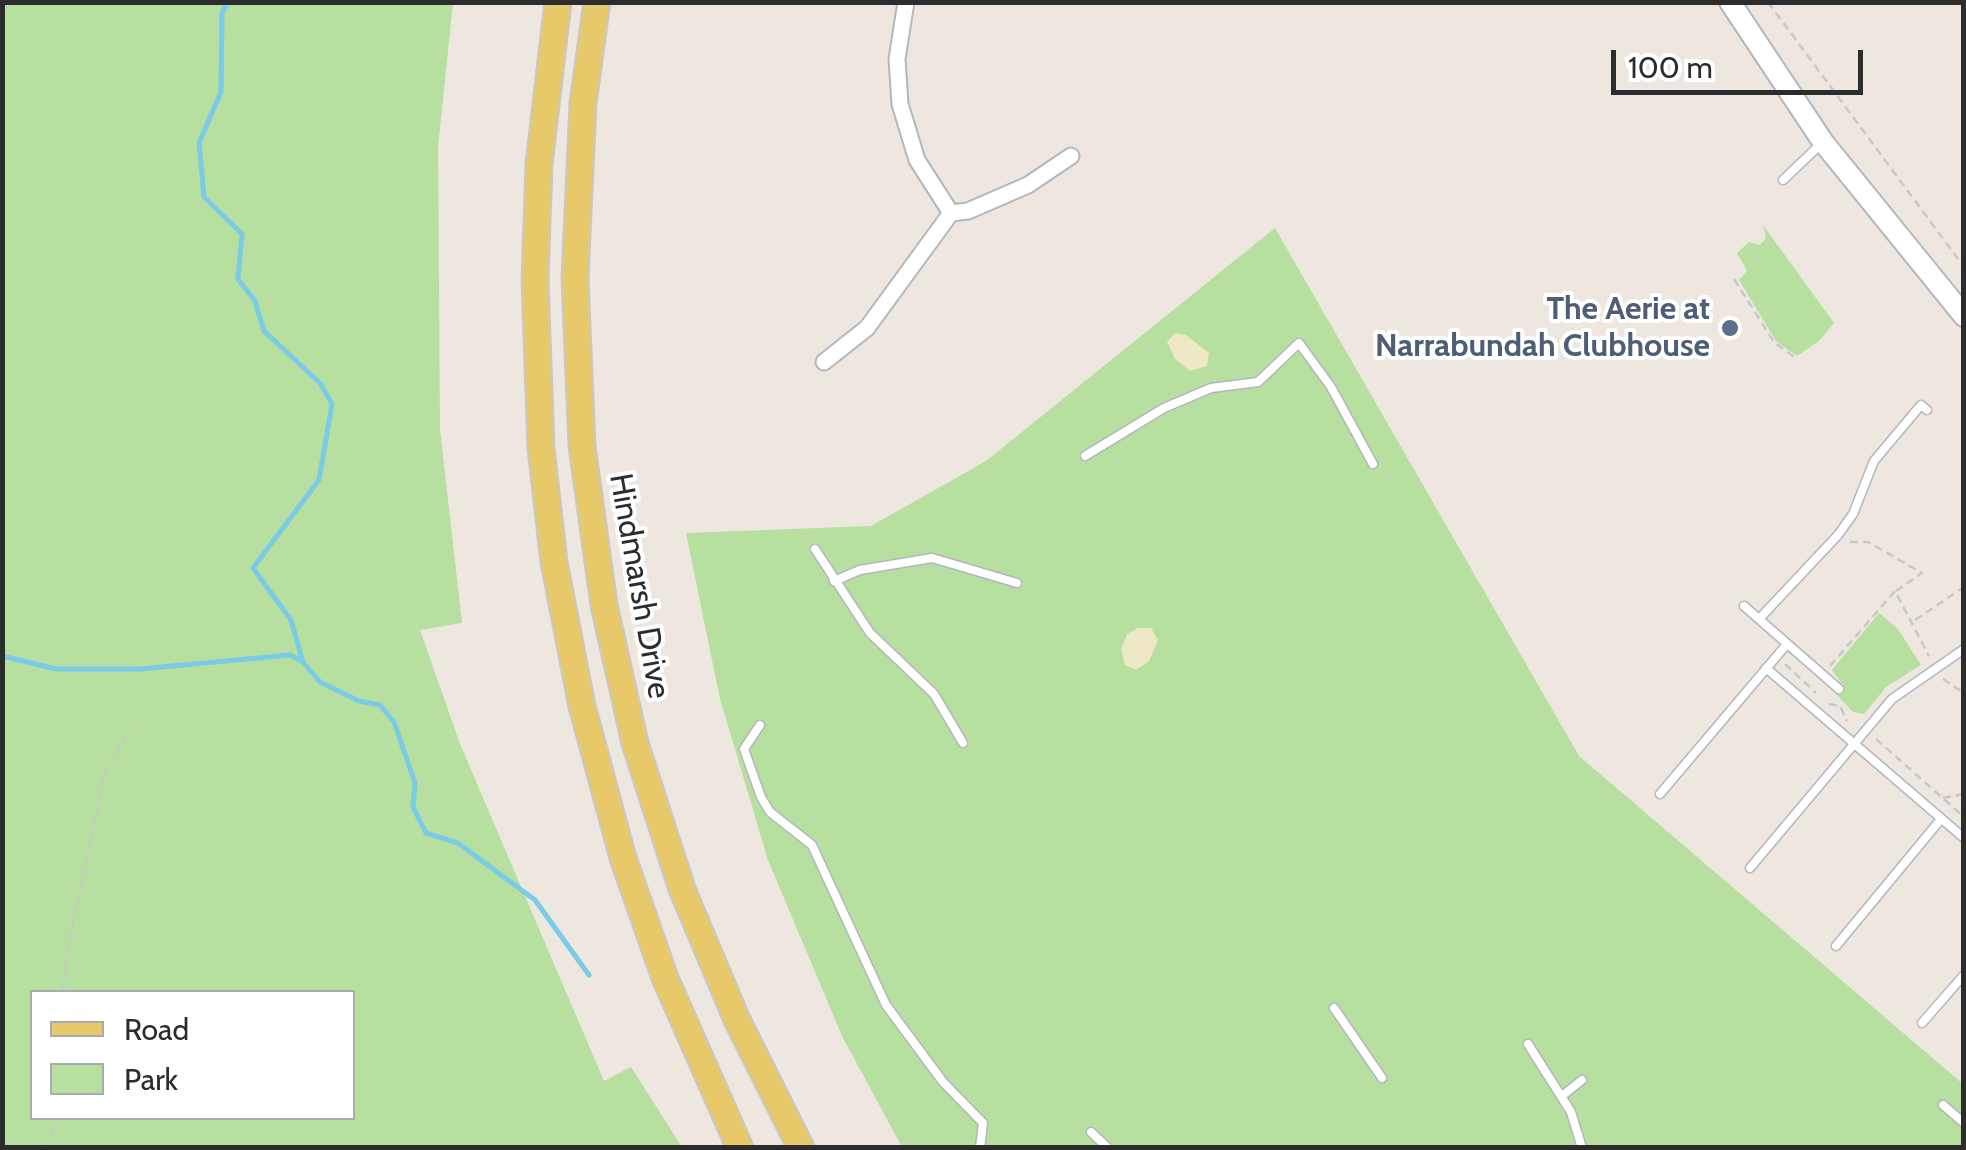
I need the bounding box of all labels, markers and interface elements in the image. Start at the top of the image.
scale bar [1616,30,1868,92]
text: 100 m [1628,49,1713,86]
place label: The Aerie at Narrabundah Clubhouse [1375,291,1710,366]
marker: The Aerie at Narrabundah Clubhouse [1719,317,1741,339]
street label: Hindmarsh Drive [600,470,678,702]
legend [30,990,355,1120]
text: Road [124,1011,189,1048]
text: Park [124,1061,178,1098]

